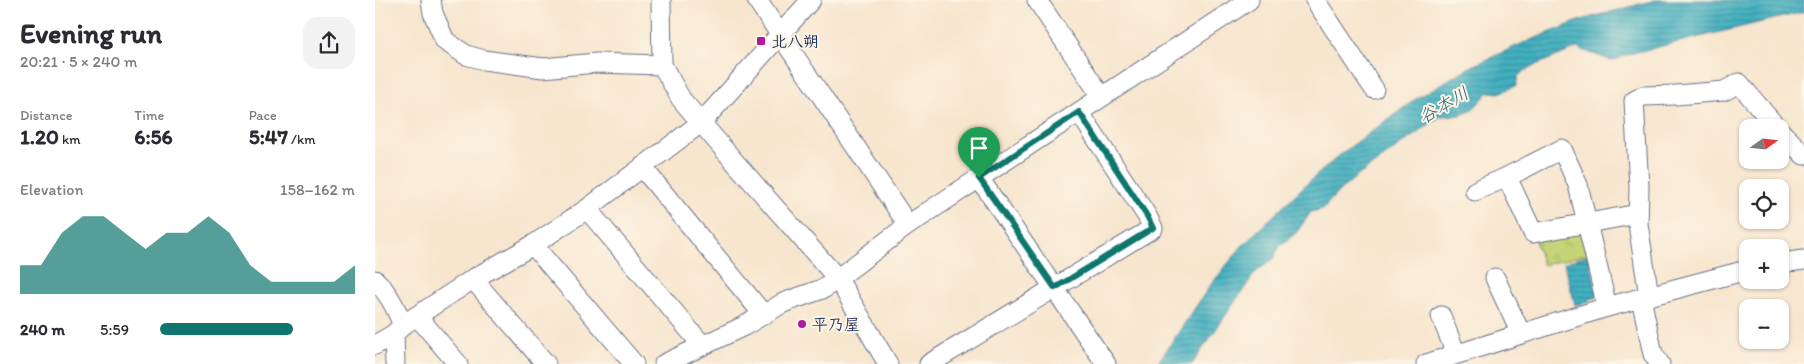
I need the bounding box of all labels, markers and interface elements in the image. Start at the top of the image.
text: Evening run [20,16,162,50]
button: share [303,17,355,69]
place label: 北八朔 [771,32,819,51]
marker: 北八朔 [755,35,767,47]
text: 20:21 · 5 × 240 m [20,52,137,71]
water label: 谷本川 [1415,82,1473,128]
text: Distance [20,107,72,124]
text: Time [134,107,164,124]
text: Pace [249,107,277,124]
north arrow [1739,119,1789,169]
map controls [1739,119,1789,349]
text: 1.20 [20,124,59,149]
text: 6:56 [134,124,173,149]
text: 5:47 [249,124,288,149]
pin [958,127,1000,178]
text: km [59,131,81,148]
text: /km [288,131,315,148]
icon: arrive [965,134,993,162]
button: locate [1739,179,1789,229]
text: Elevation [20,180,84,199]
text: 158–162 m [280,180,355,199]
button: + [1739,239,1789,289]
button: − [1739,299,1789,349]
place label: 平乃屋 [812,315,860,334]
marker: 平乃屋 [796,318,808,330]
text: 240 m [20,320,65,339]
text: 5:59 [100,320,129,339]

